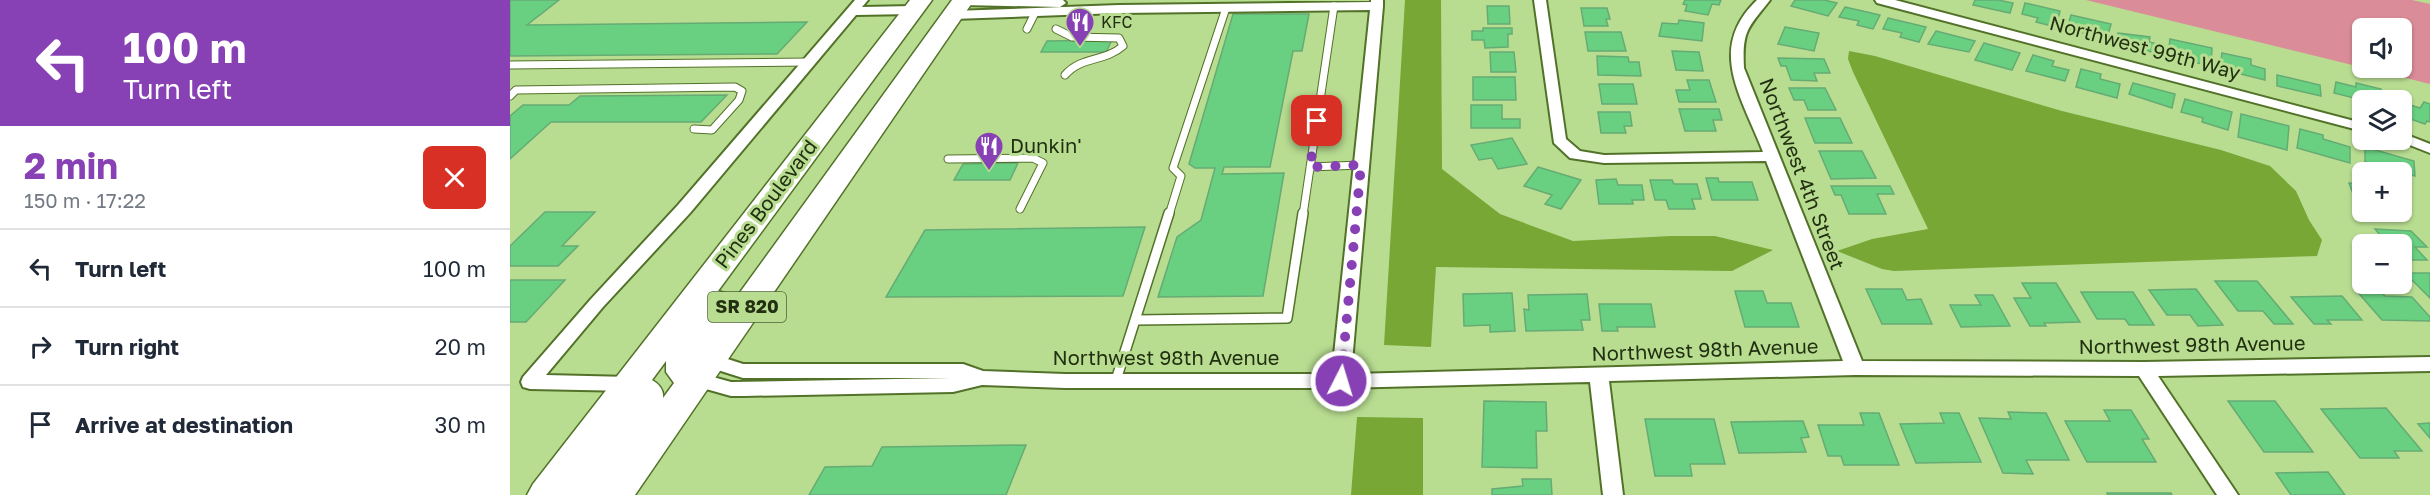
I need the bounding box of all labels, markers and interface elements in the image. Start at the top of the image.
restaurant icon: KFC [1064,6,1096,48]
street label: Northwest 99th Way [2047,10,2243,84]
place label: KFC [1101,12,1132,32]
map controls [2352,18,2412,294]
button: sound [2352,18,2412,78]
text: 100 m [123,22,246,72]
icon: left [24,24,102,102]
text: Turn left [123,73,232,105]
street label: Northwest 4th Street [1755,74,1851,273]
button: layers [2352,90,2412,150]
pin [1291,95,1342,146]
icon: arrive [1300,104,1333,137]
restaurant icon: Dunkin' [973,130,1005,172]
place label: Dunkin' [1010,133,1082,157]
street label: Pines Boulevard [709,134,821,272]
text: 2 min [24,144,118,187]
button: close [423,146,486,209]
button: + [2352,162,2412,222]
text: 150 m · 17:22 [24,188,146,212]
button: − [2352,234,2412,294]
icon: left [24,252,57,285]
text: Turn left [75,255,166,282]
text: 100 m [423,255,486,282]
road number: SR 820 [708,292,786,322]
icon: right [24,330,57,363]
street label: Northwest 98th Avenue [2078,330,2306,358]
text: Turn right [75,333,179,360]
text: 20 m [435,333,486,360]
street label: Northwest 98th Avenue [1591,333,1819,365]
street label: Northwest 98th Avenue [1053,345,1279,369]
position arrow [1309,349,1373,413]
icon: arrive [24,408,57,441]
text: Arrive at destination [75,411,293,438]
text: 30 m [435,411,486,438]

